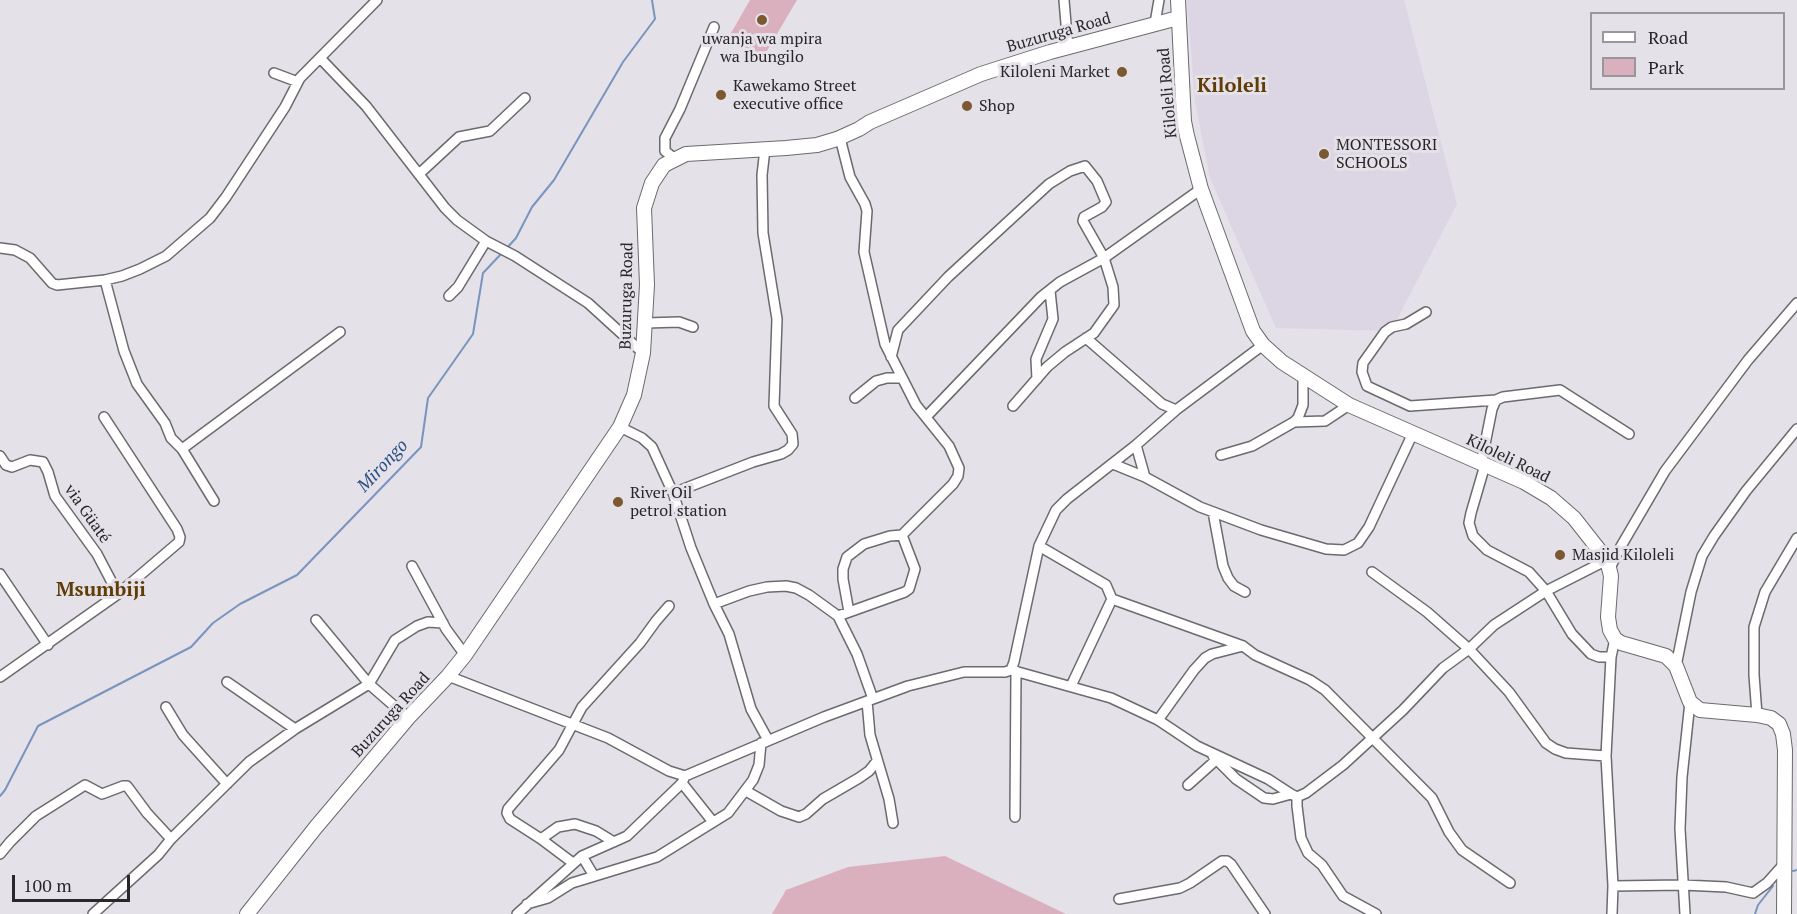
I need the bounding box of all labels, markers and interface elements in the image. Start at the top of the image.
street label: Buzuruga Road [1005,9,1113,57]
legend [1590,12,1785,90]
marker: uwanja wa mpira wa Ibungilo [755,13,769,27]
text: Road [1648,25,1688,49]
place label: uwanja wa mpira wa Ibungilo [702,29,822,67]
street label: Kiloleli Road [1154,47,1182,139]
text: Park [1648,55,1684,79]
place label: Kiloleni Market [1000,62,1110,82]
marker: Kiloleni Market [1115,65,1129,79]
district label: Kiloleli [1197,74,1267,98]
place label: Kawekamo Street executive office [733,76,856,114]
marker: Kawekamo Street executive office [714,88,728,102]
place label: Shop [979,96,1015,116]
marker: Shop [960,99,974,113]
place label: MONTESSORI SCHOOLS [1336,135,1437,173]
marker: MONTESSORI SCHOOLS [1317,147,1331,161]
street label: Buzuruga Road [616,242,638,350]
street label: Kiloleli Road [1463,430,1553,488]
water label: Mirongo [353,435,413,497]
street label: via Güaté [60,481,114,547]
place label: River Oil petrol station [630,483,727,521]
marker: River Oil petrol station [611,495,625,509]
place label: Masjid Kiloleli [1572,545,1674,565]
marker: Masjid Kiloleli [1553,548,1567,562]
district label: Msumbiji [56,578,146,602]
street label: Buzuruga Road [348,669,434,761]
scale bar [15,863,134,901]
text: 100 m [23,873,72,897]

